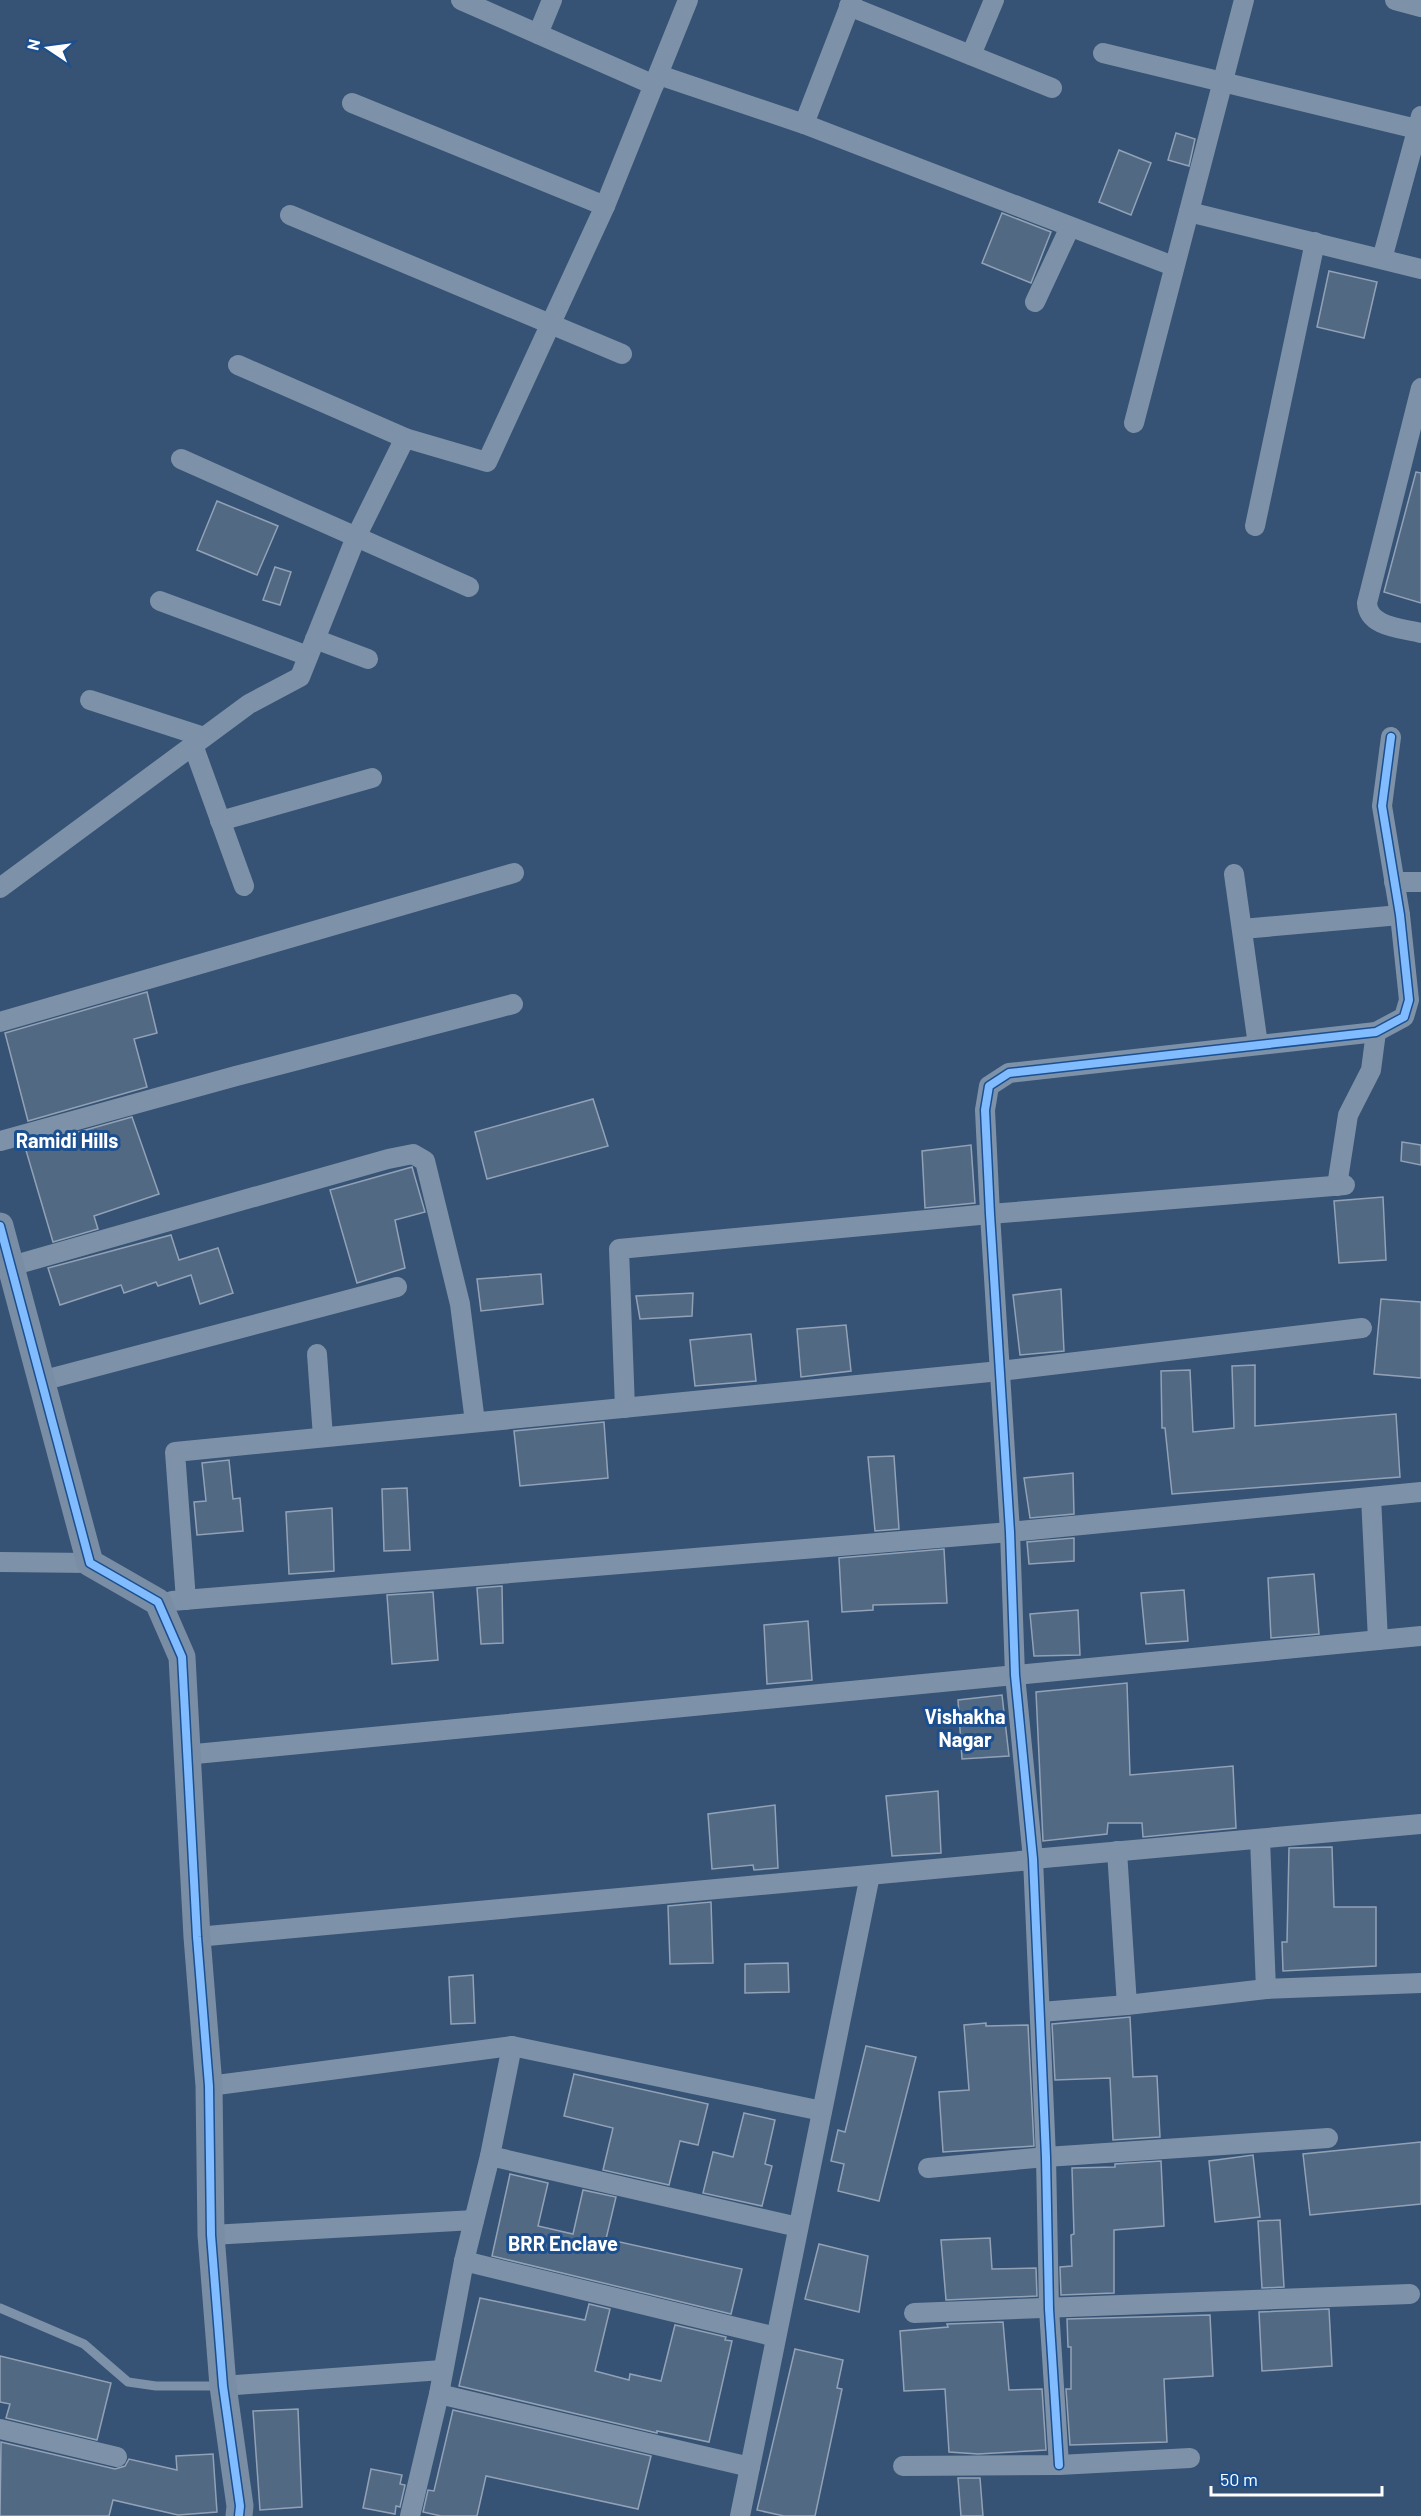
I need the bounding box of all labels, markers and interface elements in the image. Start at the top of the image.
north arrow [18,18,78,78]
text: N [22,37,43,52]
district label: Ramidi Hills [16,1128,118,1152]
district label: Vishakha Nagar [924,1704,1006,1751]
district label: BRR Enclave [508,2231,618,2255]
scale bar [1211,2459,1382,2497]
text: 50 m [1220,2468,1258,2490]

